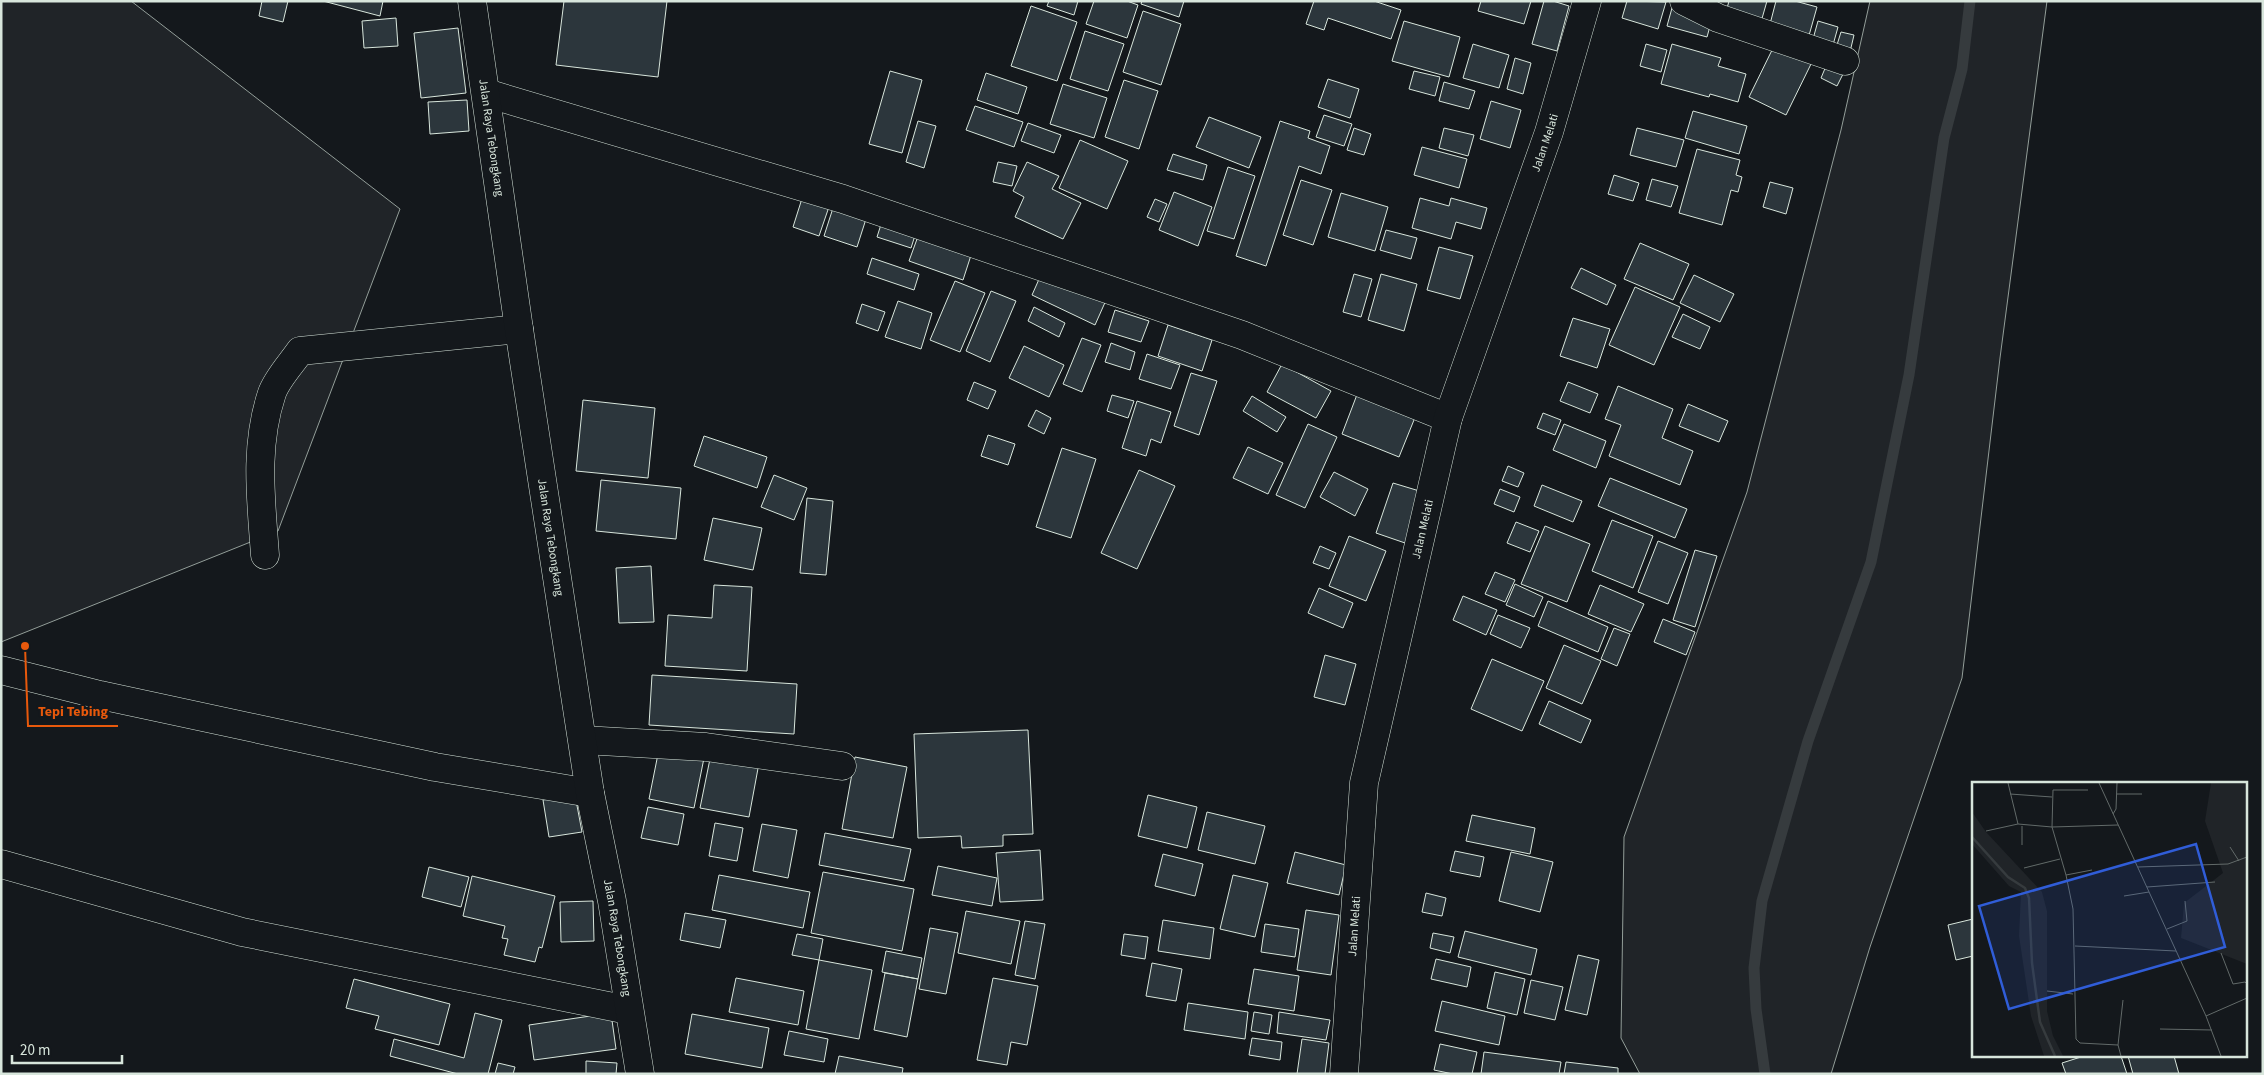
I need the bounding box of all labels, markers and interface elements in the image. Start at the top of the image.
street label: Jalan Raya Tebongkang [474,78,508,198]
street label: Jalan Melati [1528,112,1563,174]
street label: Jalan Raya Tebongkang [533,477,568,597]
street label: Jalan Melati [1408,498,1438,561]
callout: Tepi Tebing [28,697,118,726]
text: Tepi Tebing [38,702,109,722]
inset map [1972,782,2246,1058]
street label: Jalan Raya Tebongkang [599,878,635,998]
street label: Jalan Melati [1344,896,1365,957]
scale bar [12,1032,122,1064]
text: 20 m [20,1040,50,1061]

